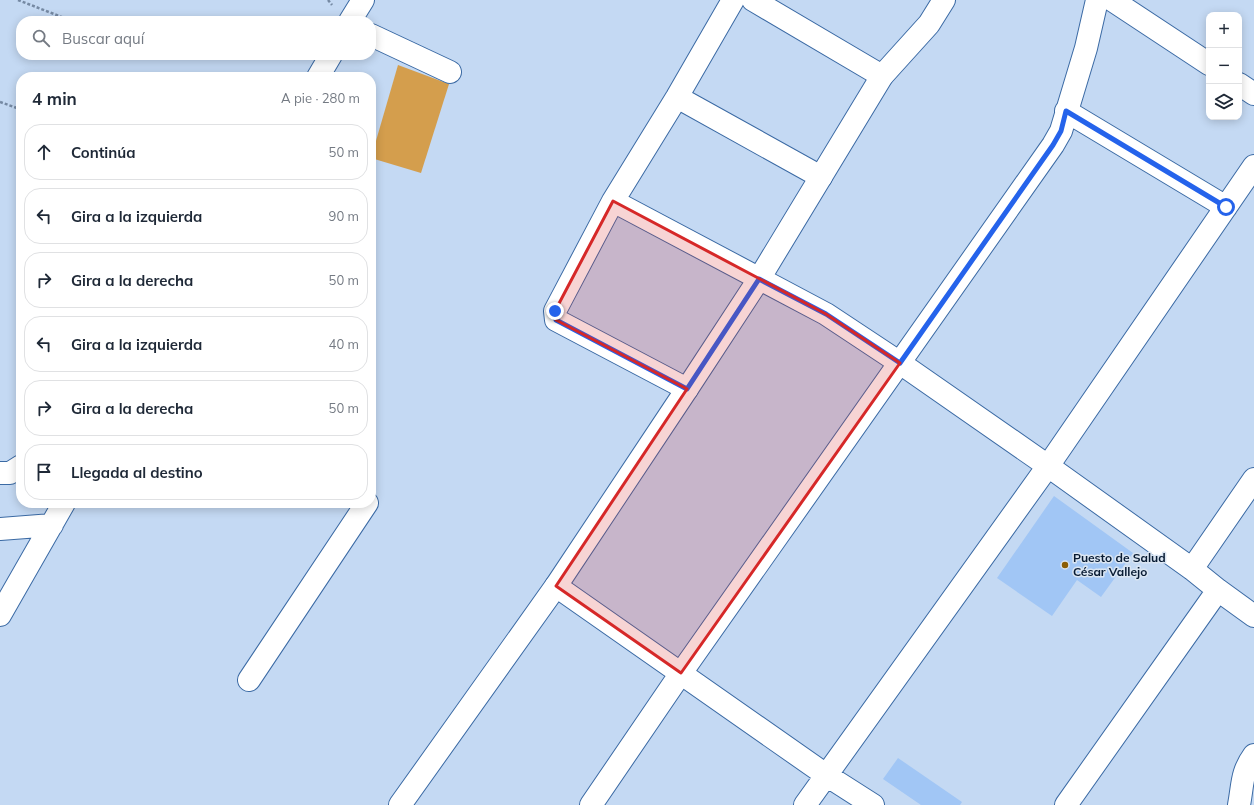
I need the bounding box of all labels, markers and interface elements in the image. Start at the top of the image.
map controls [1206,12,1242,120]
button: + [1206,12,1242,48]
search box [16,16,376,60]
icon: search [30,27,52,49]
text: Buscar aquí [62,29,144,48]
button: − [1206,48,1242,84]
button: layers [1206,84,1242,120]
text: 4 min [32,88,77,109]
text: A pie · 280 m [281,90,360,106]
icon: ahead [33,141,55,163]
text: Continúa [71,143,136,162]
text: 50 m [329,144,359,160]
route start [1217,198,1235,216]
icon: left [33,205,55,227]
text: Gira a la izquierda [71,207,202,226]
text: 90 m [329,208,359,224]
icon: right [33,269,55,291]
text: Gira a la derecha [71,271,193,290]
text: 50 m [329,272,359,288]
route end [546,302,564,320]
icon: left [33,333,55,355]
text: Gira a la izquierda [71,335,202,354]
text: 40 m [329,336,359,352]
icon: right [33,397,55,419]
text: Gira a la derecha [71,399,193,418]
text: 50 m [329,400,359,416]
icon: arrive [33,461,55,483]
text: Llegada al destino [71,463,203,482]
place label: Puesto de Salud César Vallejo [1073,550,1166,579]
marker: Puesto de Salud César Vallejo [1060,560,1070,570]

